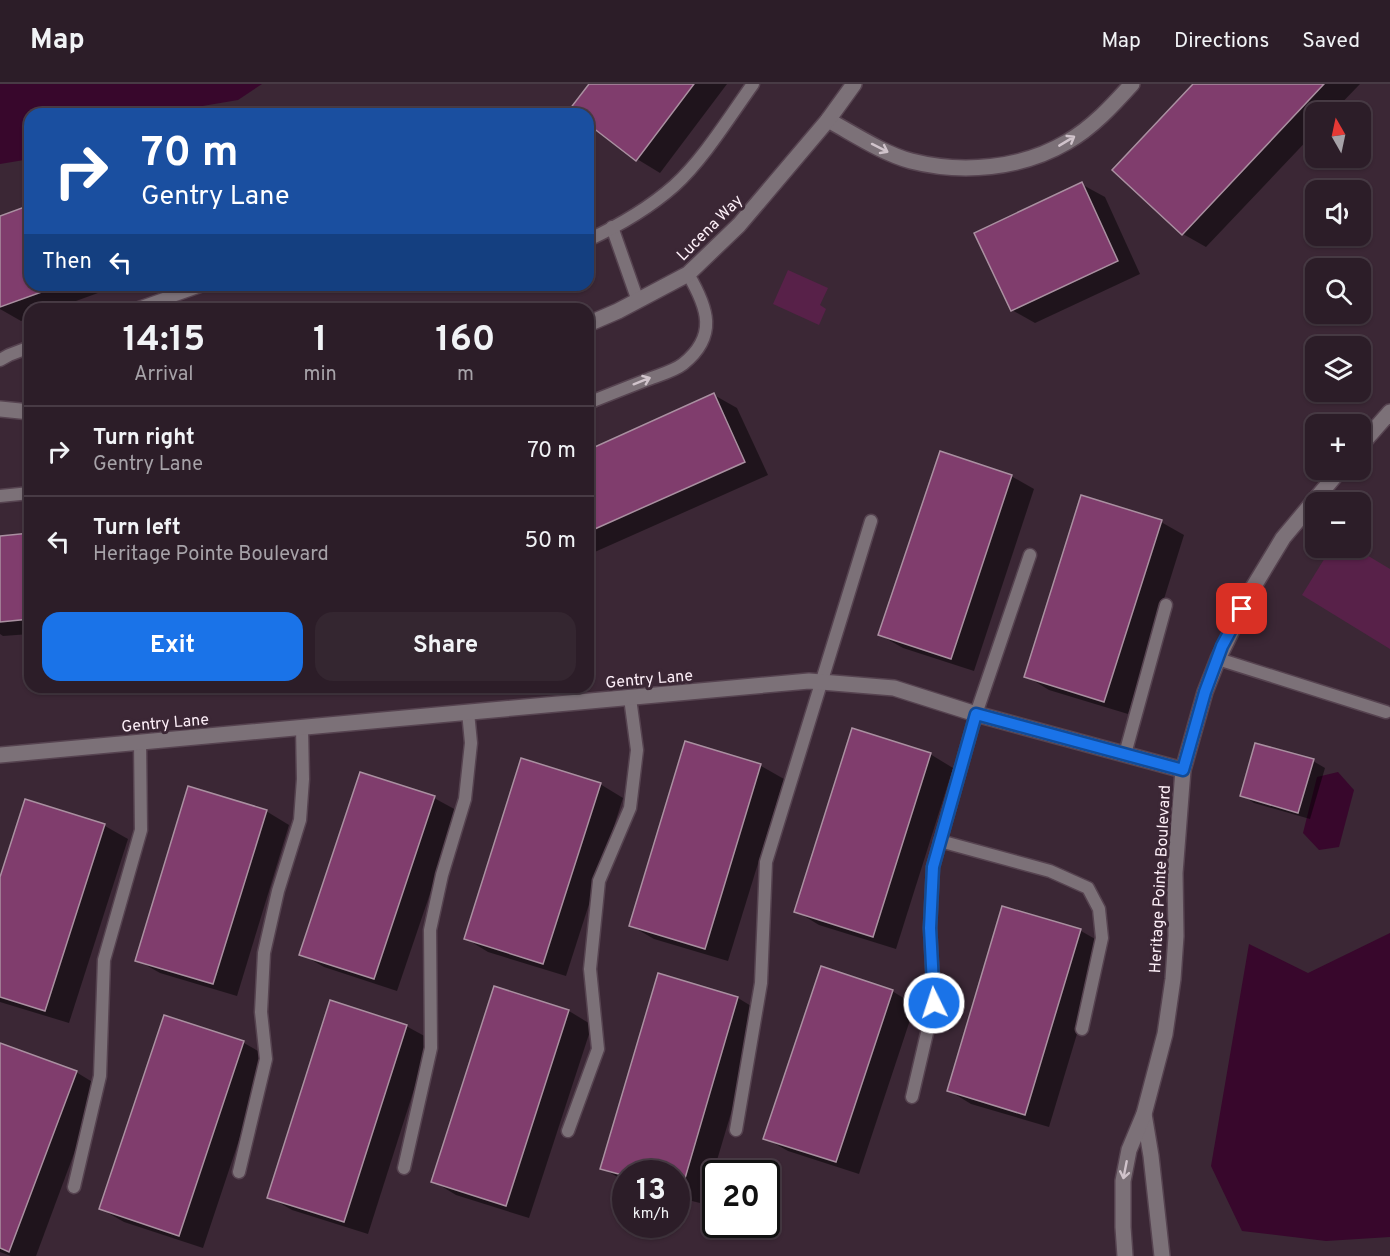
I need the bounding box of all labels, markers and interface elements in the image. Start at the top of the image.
text: Map [30,23,85,59]
text: Map [1101,28,1141,55]
text: Directions [1174,28,1269,55]
text: Saved [1302,28,1360,55]
north arrow [1305,102,1371,168]
map controls [1305,102,1371,558]
text: 70 m [141,128,239,181]
icon: right [42,132,120,210]
one-way arrow [1058,135,1075,147]
one-way arrow [870,142,888,154]
text: Gentry Lane [141,180,289,214]
button: sound [1305,180,1371,246]
street label: Lucena Way [673,191,748,266]
icon: left [104,246,137,279]
text: Then [42,249,92,276]
button: search [1305,258,1371,324]
text: 14:15 [122,318,205,364]
text: 1 [313,318,327,364]
text: 160 [435,318,496,364]
button: layers [1305,336,1371,402]
text: Arrival [134,362,194,388]
text: min [304,362,337,388]
text: m [457,362,474,388]
one-way arrow [633,375,651,386]
button: + [1305,414,1371,480]
text: Turn right [93,425,195,452]
icon: right [42,435,75,468]
text: 70 m [527,438,576,465]
text: Gentry Lane [93,452,203,478]
button: − [1305,492,1371,558]
text: Turn left [93,515,181,542]
icon: left [42,525,75,558]
text: 50 m [524,528,576,555]
text: Heritage Pointe Boulevard [93,542,329,568]
pin [1216,583,1267,634]
icon: arrive [1225,592,1258,625]
button: Exit [42,612,303,681]
button: Share [315,612,576,681]
street label: Gentry Lane [604,666,694,694]
street label: Gentry Lane [120,710,210,738]
street label: Heritage Pointe Boulevard [1146,784,1176,974]
position arrow [902,971,966,1035]
one-way arrow [1119,1159,1130,1179]
speed limit sign: 20 [702,1160,780,1238]
text: 13 [636,1173,666,1210]
text: km/h [633,1205,669,1224]

